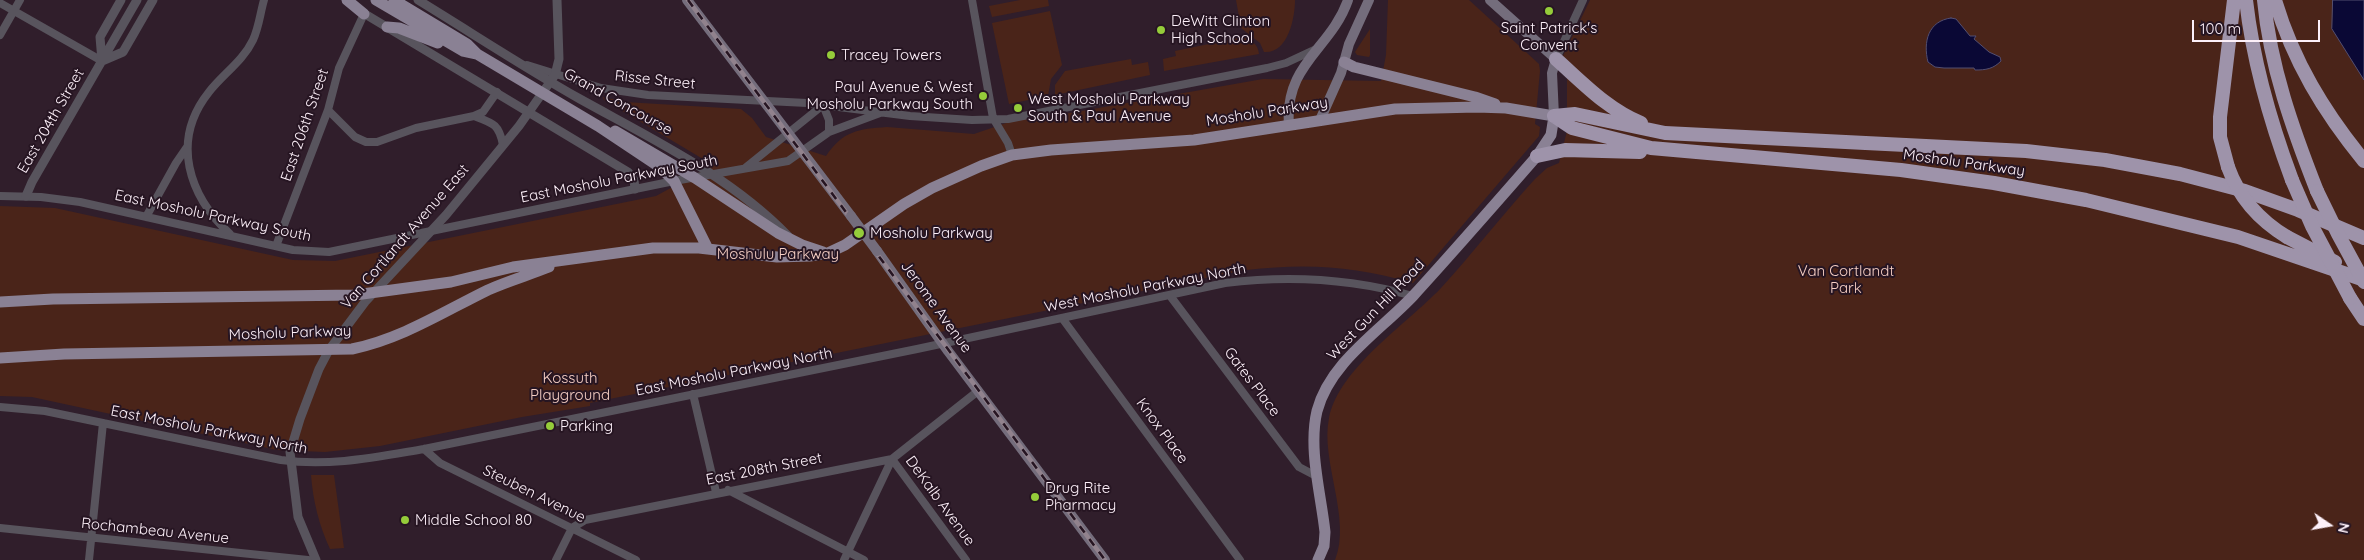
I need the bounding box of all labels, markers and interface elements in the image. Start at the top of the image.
marker: Saint Patrick's Convent [1543,5,1555,17]
scale bar [2194,10,2322,42]
place label: DeWitt Clinton High School [1171,12,1270,47]
place label: Saint Patrick's Convent [1501,19,1597,54]
text: 100 m [2200,19,2241,38]
marker: DeWitt Clinton High School [1155,24,1167,36]
place label: Tracey Towers [841,46,942,64]
marker: Tracey Towers [825,49,837,61]
street label: Grand Concourse [561,65,675,139]
street label: East 204th Street [14,66,88,176]
street label: East 206th Street [277,66,333,184]
street label: Risse Street [614,67,696,93]
place label: Paul Avenue & West Mosholu Parkway South [806,78,973,113]
marker: Paul Avenue & West Mosholu Parkway South [977,90,989,102]
place label: West Mosholu Parkway South & Paul Avenue [1028,90,1190,125]
street label: Mosholu Parkway [1205,94,1329,130]
marker: West Mosholu Parkway South & Paul Avenue [1012,102,1024,114]
street label: Mosholu Parkway [1902,146,2026,180]
street label: East Mosholu Parkway South [519,151,719,207]
street label: Van Cortlandt Avenue East [337,161,473,313]
street label: East Mosholu Parkway South [113,186,313,246]
place label: Mosholu Parkway [870,224,993,242]
marker: Mosholu Parkway [852,226,866,240]
park label: Moshulu Parkway [717,245,839,263]
street label: West Gun Hill Road [1323,256,1429,364]
street label: Jerome Avenue [897,258,975,356]
street label: West Mosholu Parkway North [1043,260,1247,316]
park label: Van Cortlandt Park [1798,262,1894,297]
street label: Mosholu Parkway [228,322,352,344]
street label: East Mosholu Parkway North [634,344,834,400]
street label: Gates Place [1220,344,1284,420]
park label: Kossuth Playground [530,369,610,404]
street label: Knox Place [1132,395,1192,467]
street label: East Mosholu Parkway North [109,402,309,458]
place label: Parking [560,417,613,435]
marker: Parking [544,420,556,432]
street label: East 208th Street [704,449,824,489]
street label: DeKalb Avenue [901,453,979,549]
street label: Steuben Avenue [480,461,588,527]
place label: Drug Rite Pharmacy [1045,479,1116,514]
marker: Drug Rite Pharmacy [1029,491,1041,503]
north arrow [2304,500,2354,550]
place label: Middle School 80 [415,511,532,529]
street label: Rochambeau Avenue [80,514,230,548]
marker: Middle School 80 [399,514,411,526]
text: N [2334,521,2354,535]

